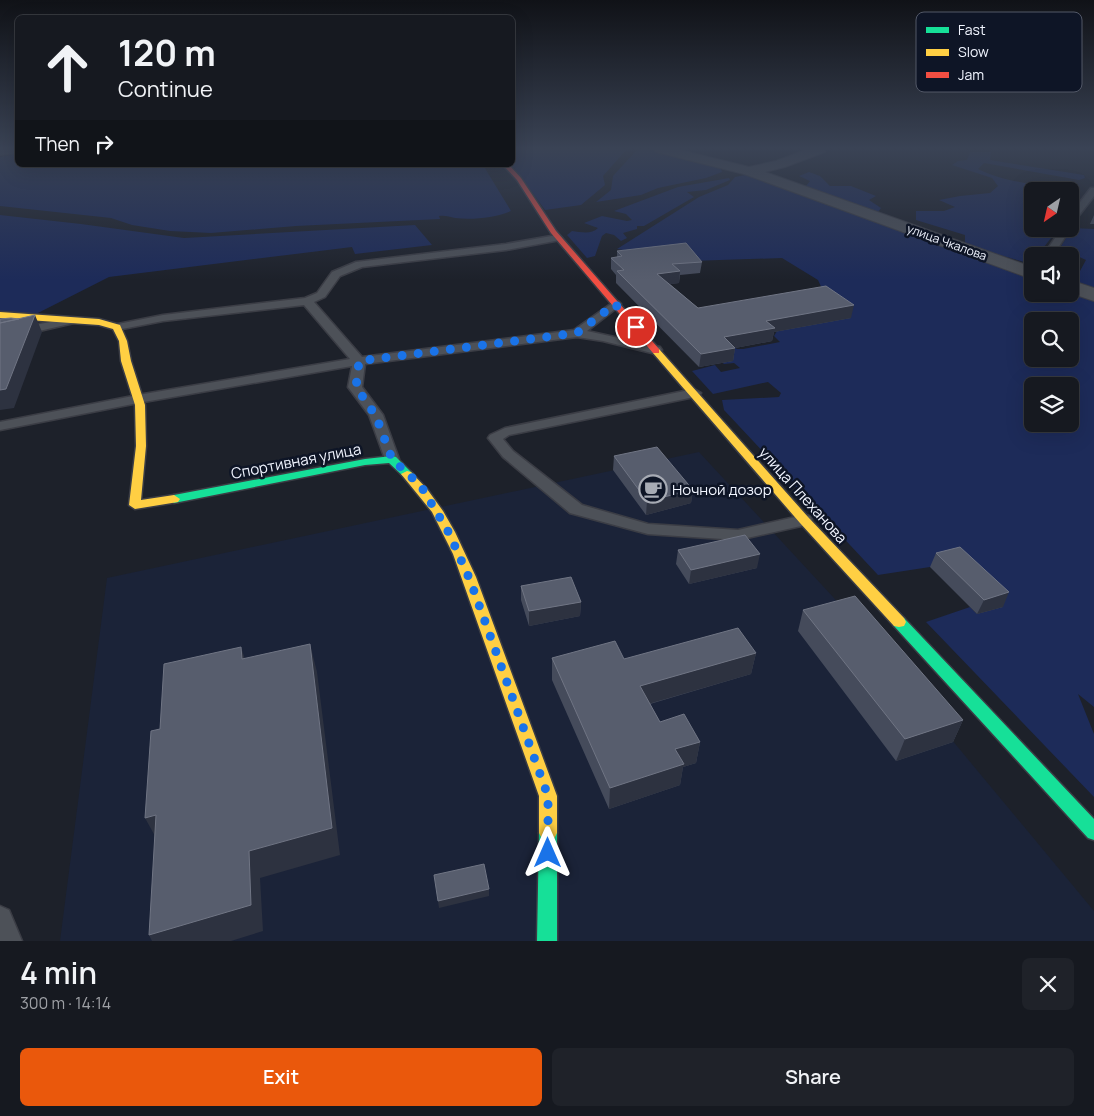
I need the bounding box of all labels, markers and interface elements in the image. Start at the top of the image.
legend [916,12,1082,92]
text: Fast [958,20,986,39]
text: 120 m [118,29,216,77]
icon: ahead [35,35,100,100]
text: Slow [958,42,989,61]
text: Jam [958,65,984,84]
text: Continue [118,74,213,104]
icon: right [90,130,118,158]
text: Then [35,131,80,157]
north arrow [1024,182,1079,238]
map controls [1024,182,1079,432]
street label: улица Чкалова [905,220,989,264]
button: sound [1024,247,1079,302]
pin [615,306,657,348]
button: search [1024,312,1079,367]
icon: arrive [622,313,650,341]
button: layers [1024,377,1079,432]
street label: Спортивная улица [229,438,363,484]
street label: улица Плеханова [754,442,852,548]
cafe icon: Ночной дозор [638,474,668,504]
place label: Ночной дозор [672,479,772,500]
position arrow [521,826,573,878]
text: 4 min [20,952,97,993]
button: close [1022,958,1074,1010]
text: 300 m · 14:14 [20,992,111,1014]
button: Exit [20,1048,542,1106]
button: Share [552,1048,1074,1106]

